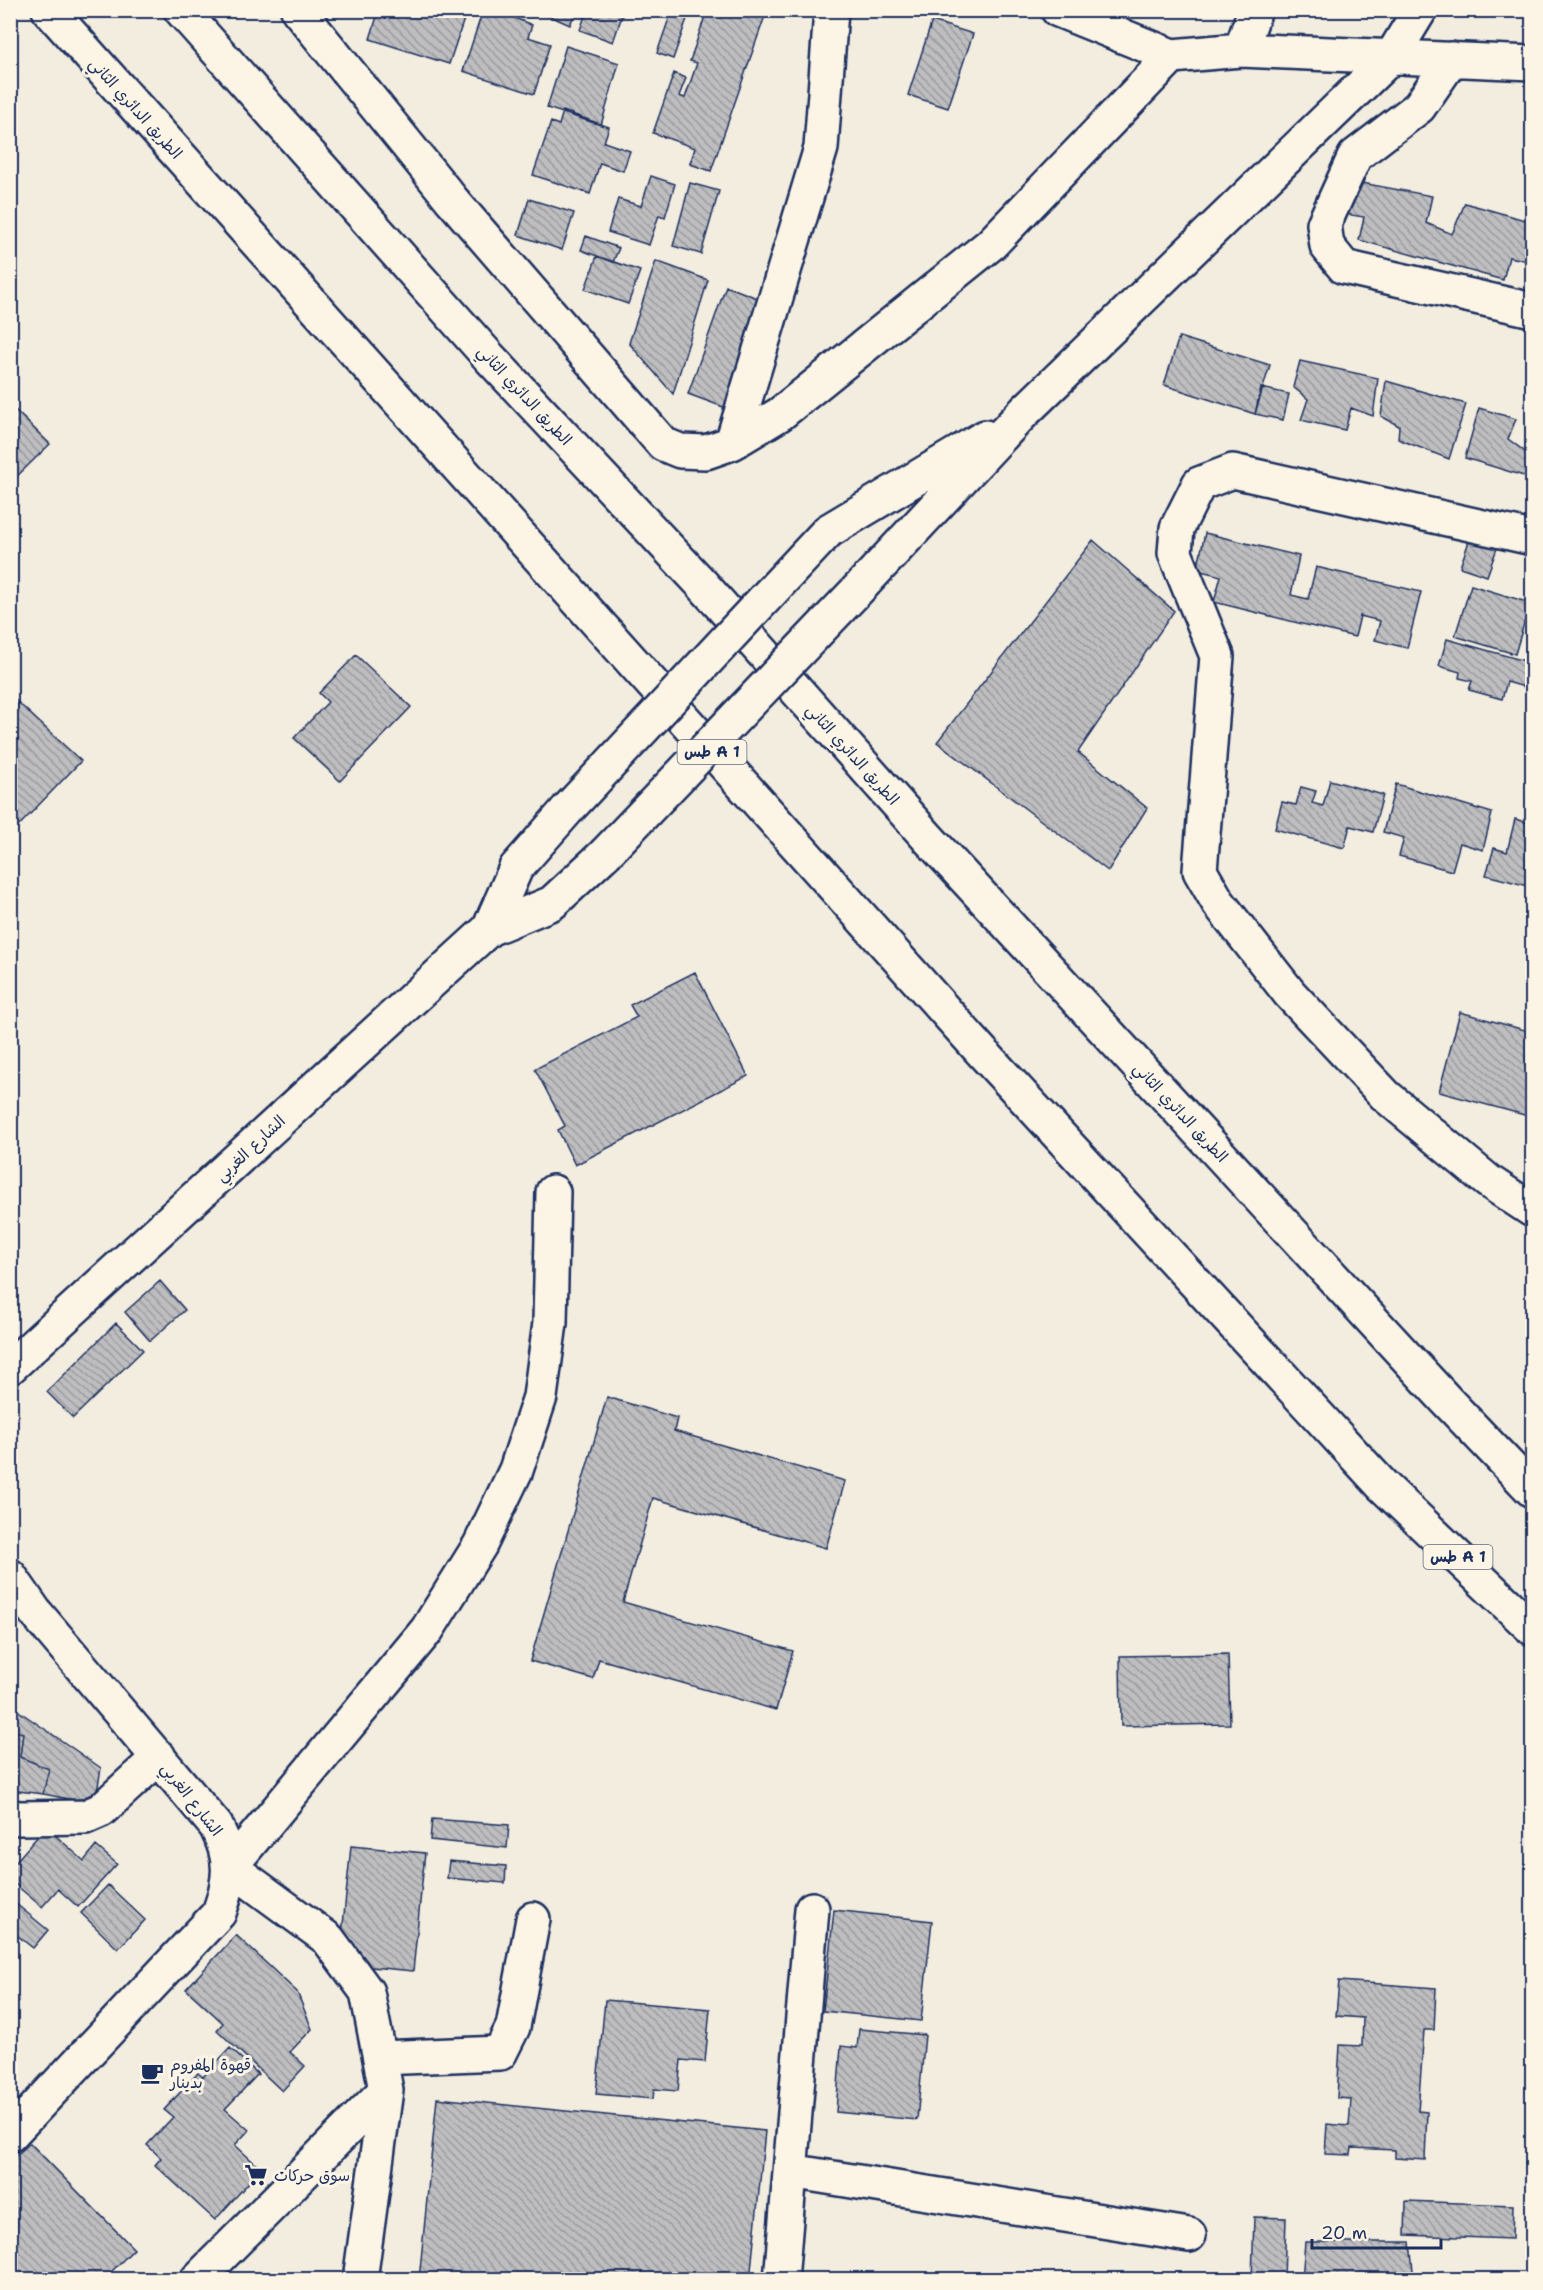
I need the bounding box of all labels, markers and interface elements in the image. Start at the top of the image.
street label: الطريق الدائري الثاني [82,53,187,166]
street label: الطريق الدائري الثاني [470,341,576,453]
street label: الطريق الدائري الثاني [799,699,904,812]
road number: طس A 1 [678,740,746,764]
street label: الطريق الدائري الثاني [1126,1058,1232,1170]
street label: الشارع الغربي [211,1111,292,1189]
road number: طس A 1 [1424,1545,1492,1569]
street label: الشارع الغربي [153,1758,227,1843]
place label: قهوة المفروم بدينار [168,2054,251,2093]
cafe icon: قهوة المفروم بدينار [139,2060,165,2086]
supermarket icon: سوق حركات [243,2162,269,2188]
place label: سوق حركات [274,2165,350,2186]
scale bar [1312,2212,1441,2250]
text: 20 m [1321,2221,1367,2245]

